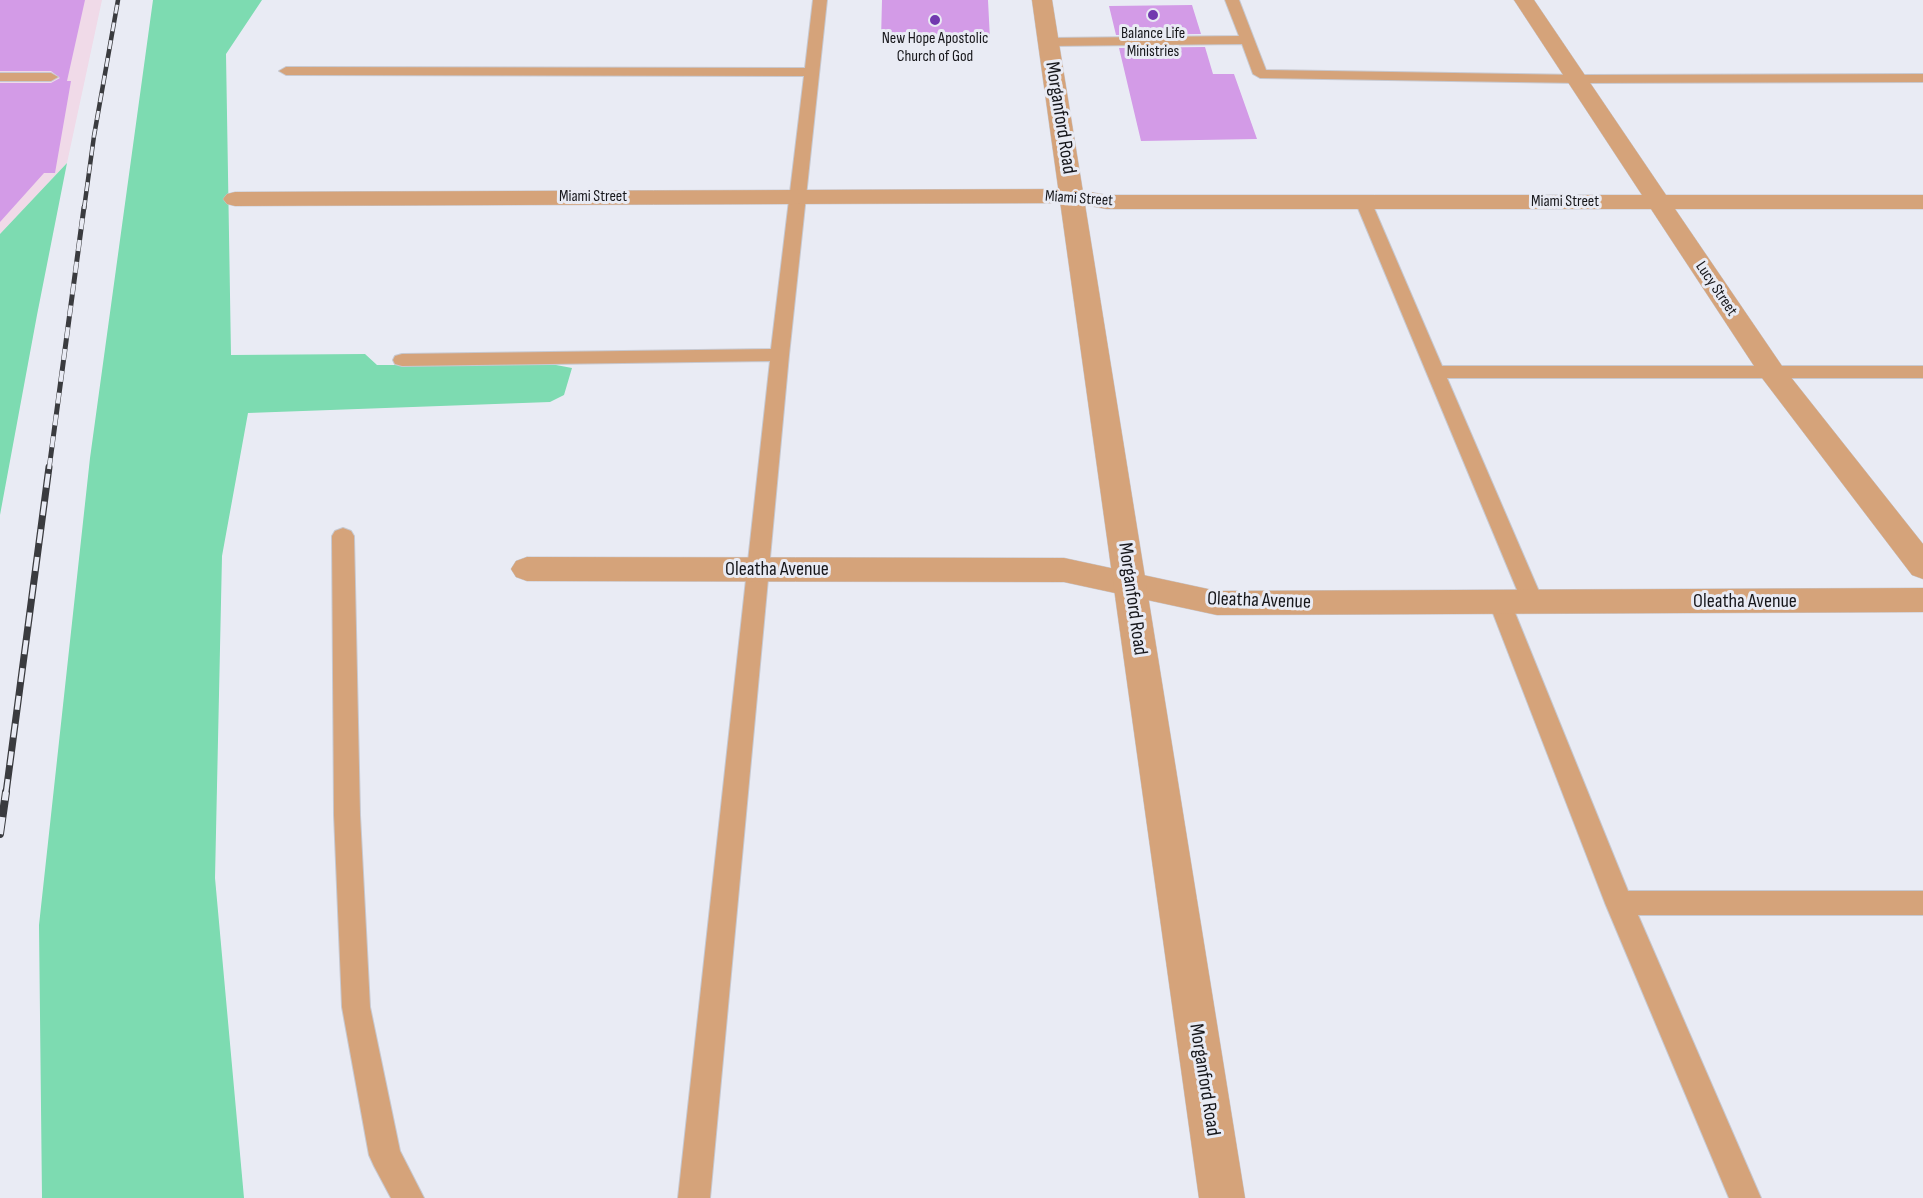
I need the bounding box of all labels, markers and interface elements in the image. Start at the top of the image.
marker: Balance Life Ministries [1146,8,1160,22]
marker: New Hope Apostolic Church of God [928,13,942,27]
place label: Balance Life Ministries [1121,24,1185,62]
place label: New Hope Apostolic Church of God [882,29,988,67]
street label: Morganford Road [1039,60,1081,176]
street label: Miami Street [559,187,627,207]
street label: Miami Street [1044,187,1114,211]
street label: Miami Street [1531,192,1599,212]
street label: Lucy Street [1691,258,1741,320]
street label: Morganford Road [1112,541,1152,657]
street label: Oleatha Avenue [725,558,829,582]
street label: Oleatha Avenue [1207,587,1311,615]
street label: Oleatha Avenue [1693,590,1797,614]
street label: Morganford Road [1183,1022,1225,1138]

